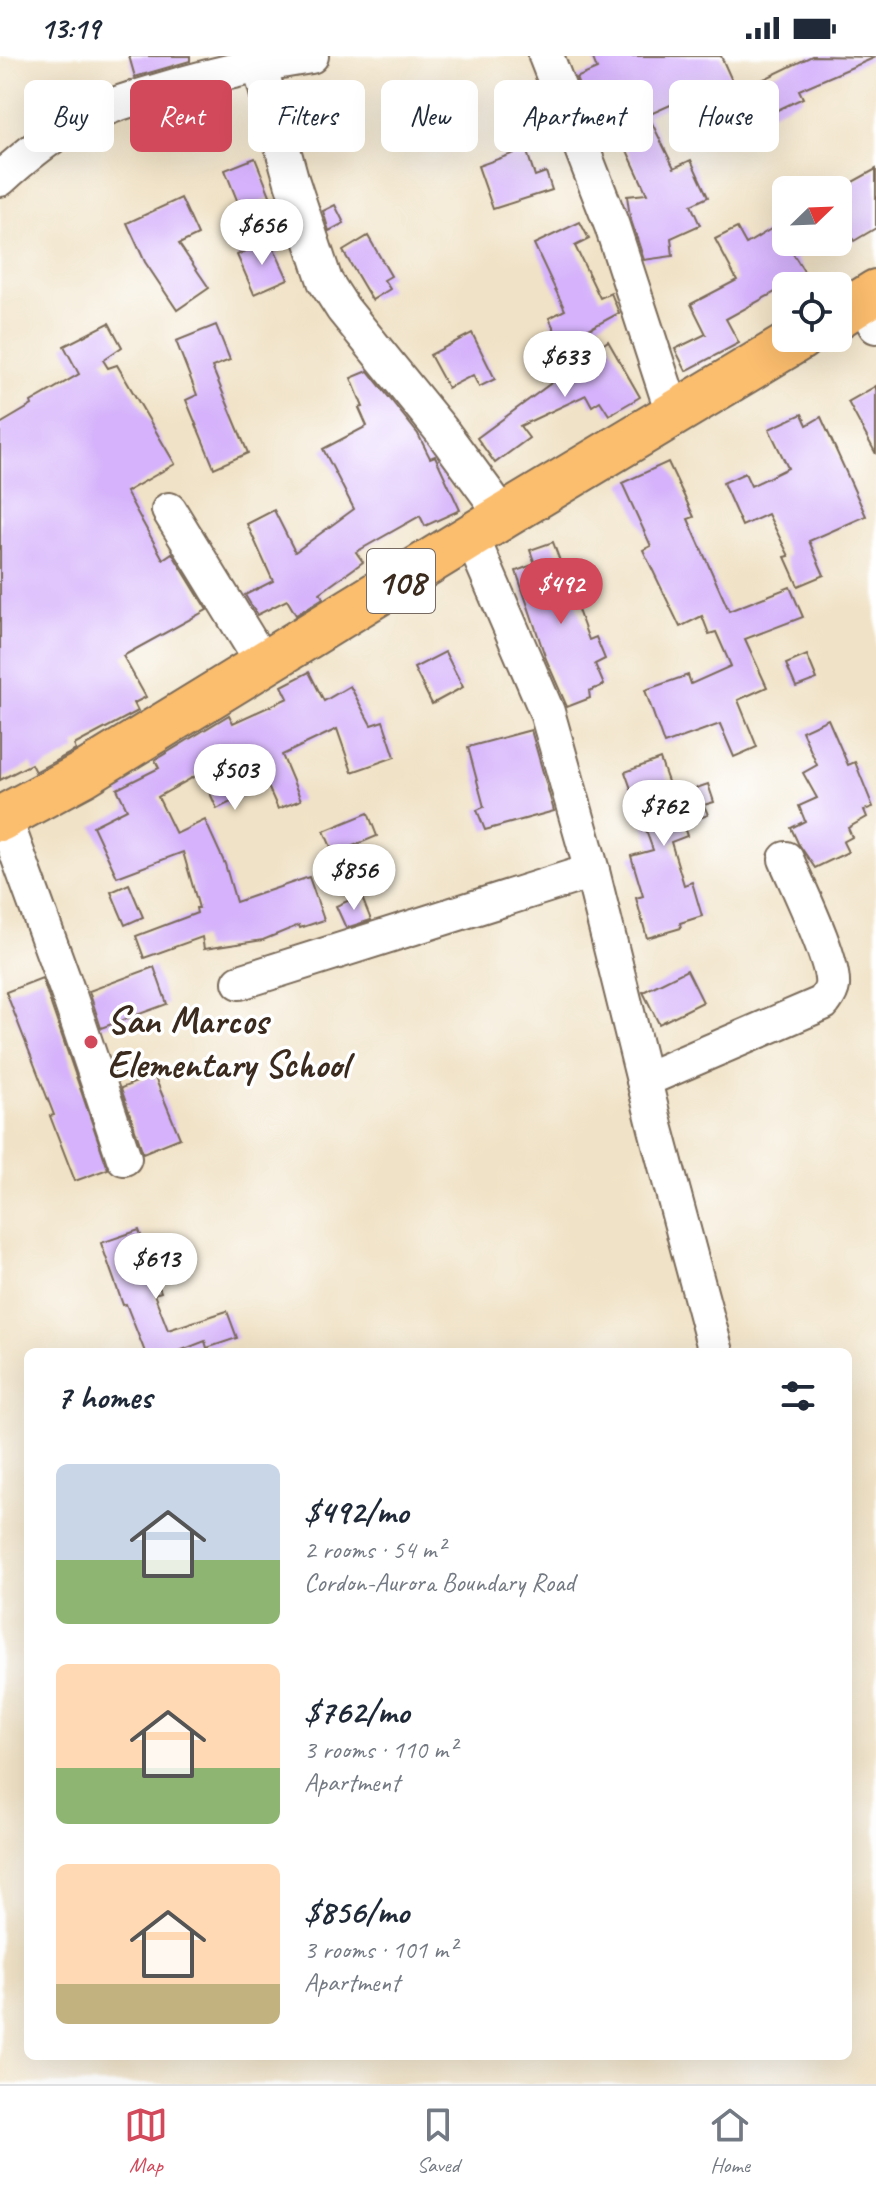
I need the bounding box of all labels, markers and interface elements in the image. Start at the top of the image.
text: 13:19 [40,9,100,47]
chip: Buy [24,80,114,152]
chip: Rent [130,80,232,152]
chip: Filters [248,80,365,152]
chip: New [381,80,478,152]
chip: Apartment [494,80,653,152]
chip: House [669,80,779,152]
north arrow [772,176,852,256]
map controls [772,176,852,352]
pin: $656 [215,199,309,267]
text: $656 [238,208,286,241]
button: locate [772,272,852,352]
pin: $633 [518,331,612,399]
text: $633 [541,340,589,373]
road number: 108 [367,549,435,613]
pin: $492 [514,558,608,626]
text: $492 [538,567,584,600]
pin: $503 [188,744,282,812]
text: $503 [212,753,258,786]
pin: $762 [617,780,711,848]
text: $762 [640,789,688,822]
pin: $856 [307,844,401,912]
text: $856 [331,853,377,886]
place label: San Marcos Elementary School [107,997,355,1088]
marker: San Marcos Elementary School [82,1033,100,1051]
pin: $613 [109,1233,203,1301]
text: $613 [132,1242,180,1275]
icon: filters [776,1374,820,1418]
text: 7 homes [56,1375,152,1418]
text: $492/mo [304,1490,408,1533]
icon: home [120,1496,216,1592]
text: 2 rooms · 54 m² [304,1533,445,1566]
text: Cordon-Aurora Boundary Road [304,1566,575,1599]
text: $762/mo [304,1690,409,1733]
icon: home [120,1696,216,1792]
text: 3 rooms · 110 m² [304,1733,456,1766]
text: Apartment [304,1766,400,1799]
text: $856/mo [304,1890,409,1933]
icon: home [120,1896,216,1992]
text: 3 rooms · 101 m² [304,1933,456,1966]
text: Apartment [304,1966,400,1999]
tab: Map [124,2103,168,2179]
tab: Saved [416,2103,460,2179]
tab: Home [708,2103,752,2179]

